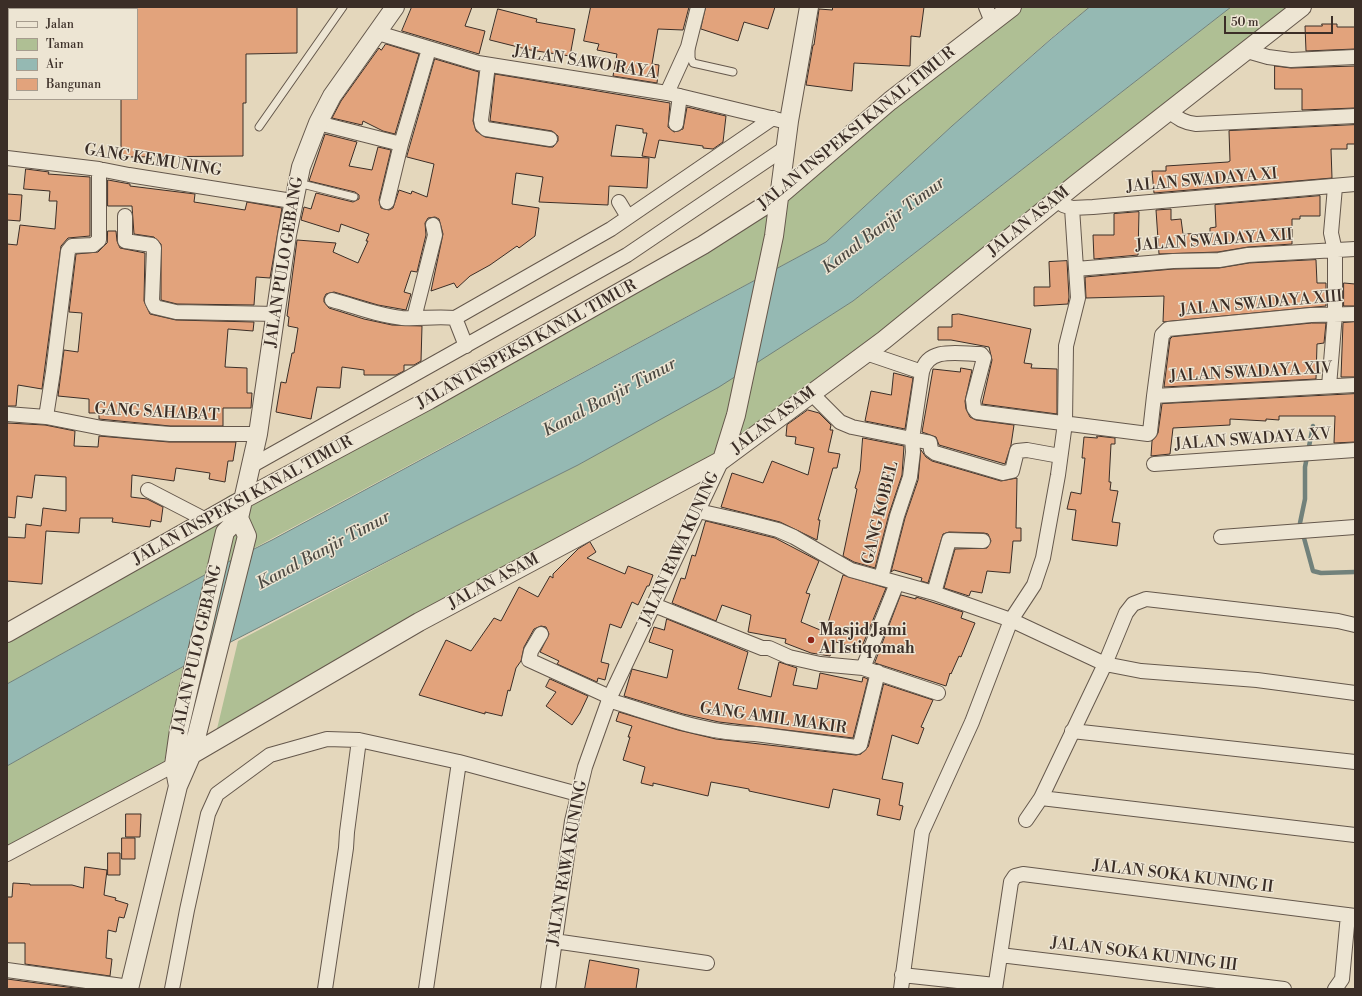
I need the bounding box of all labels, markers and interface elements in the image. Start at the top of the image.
legend [8,8,138,100]
scale bar [1226,8,1335,34]
text: 50 m [1231,15,1259,30]
text: Jalan [46,17,74,32]
text: Taman [46,37,84,52]
street label: JALAN SAWO RAYA [512,42,658,84]
street label: JALAN INSPEKSI KANAL TIMUR [755,43,959,215]
text: Air [46,57,63,72]
text: Bangunan [46,77,101,92]
street label: GANG KEMUNING [83,141,223,181]
street label: JALAN SWADAYA XI [1126,165,1278,197]
water label: Kanal Banjir Timur [819,173,949,279]
street label: JALAN PULO GEBANG [262,175,308,349]
street label: JALAN ASAM [984,183,1074,261]
street label: JALAN SWADAYA XII [1135,226,1293,256]
street label: JALAN INSPEKSI KANAL TIMUR [414,276,640,414]
street label: JALAN SWADAYA XIII [1179,287,1343,321]
water label: Kanal Banjir Timur [540,354,680,442]
street label: JALAN SWADAYA XIV [1169,359,1333,387]
street label: JALAN ASAM [728,383,820,459]
street label: GANG SAHABAT [94,400,220,426]
street label: JALAN SWADAYA XV [1174,425,1332,455]
street label: JALAN INSPEKSI KANAL TIMUR [130,432,356,570]
street label: GANG KOBEL [859,460,903,566]
street label: JALAN RAWA KUNING [636,469,724,629]
water label: Kanal Banjir Timur [254,507,394,595]
street label: JALAN ASAM [445,550,543,614]
street label: JALAN PULO GEBANG [169,563,227,735]
place label: Masjid Jami Al Istiqomah [819,621,915,659]
marker: Masjid Jami Al Istiqomah [806,635,816,645]
street label: GANG AMIL MAKIR [698,699,848,739]
street label: JALAN RAWA KUNING [544,779,592,947]
street label: JALAN SOKA KUNING II [1092,856,1274,898]
street label: JALAN SOKA KUNING III [1050,934,1238,976]

